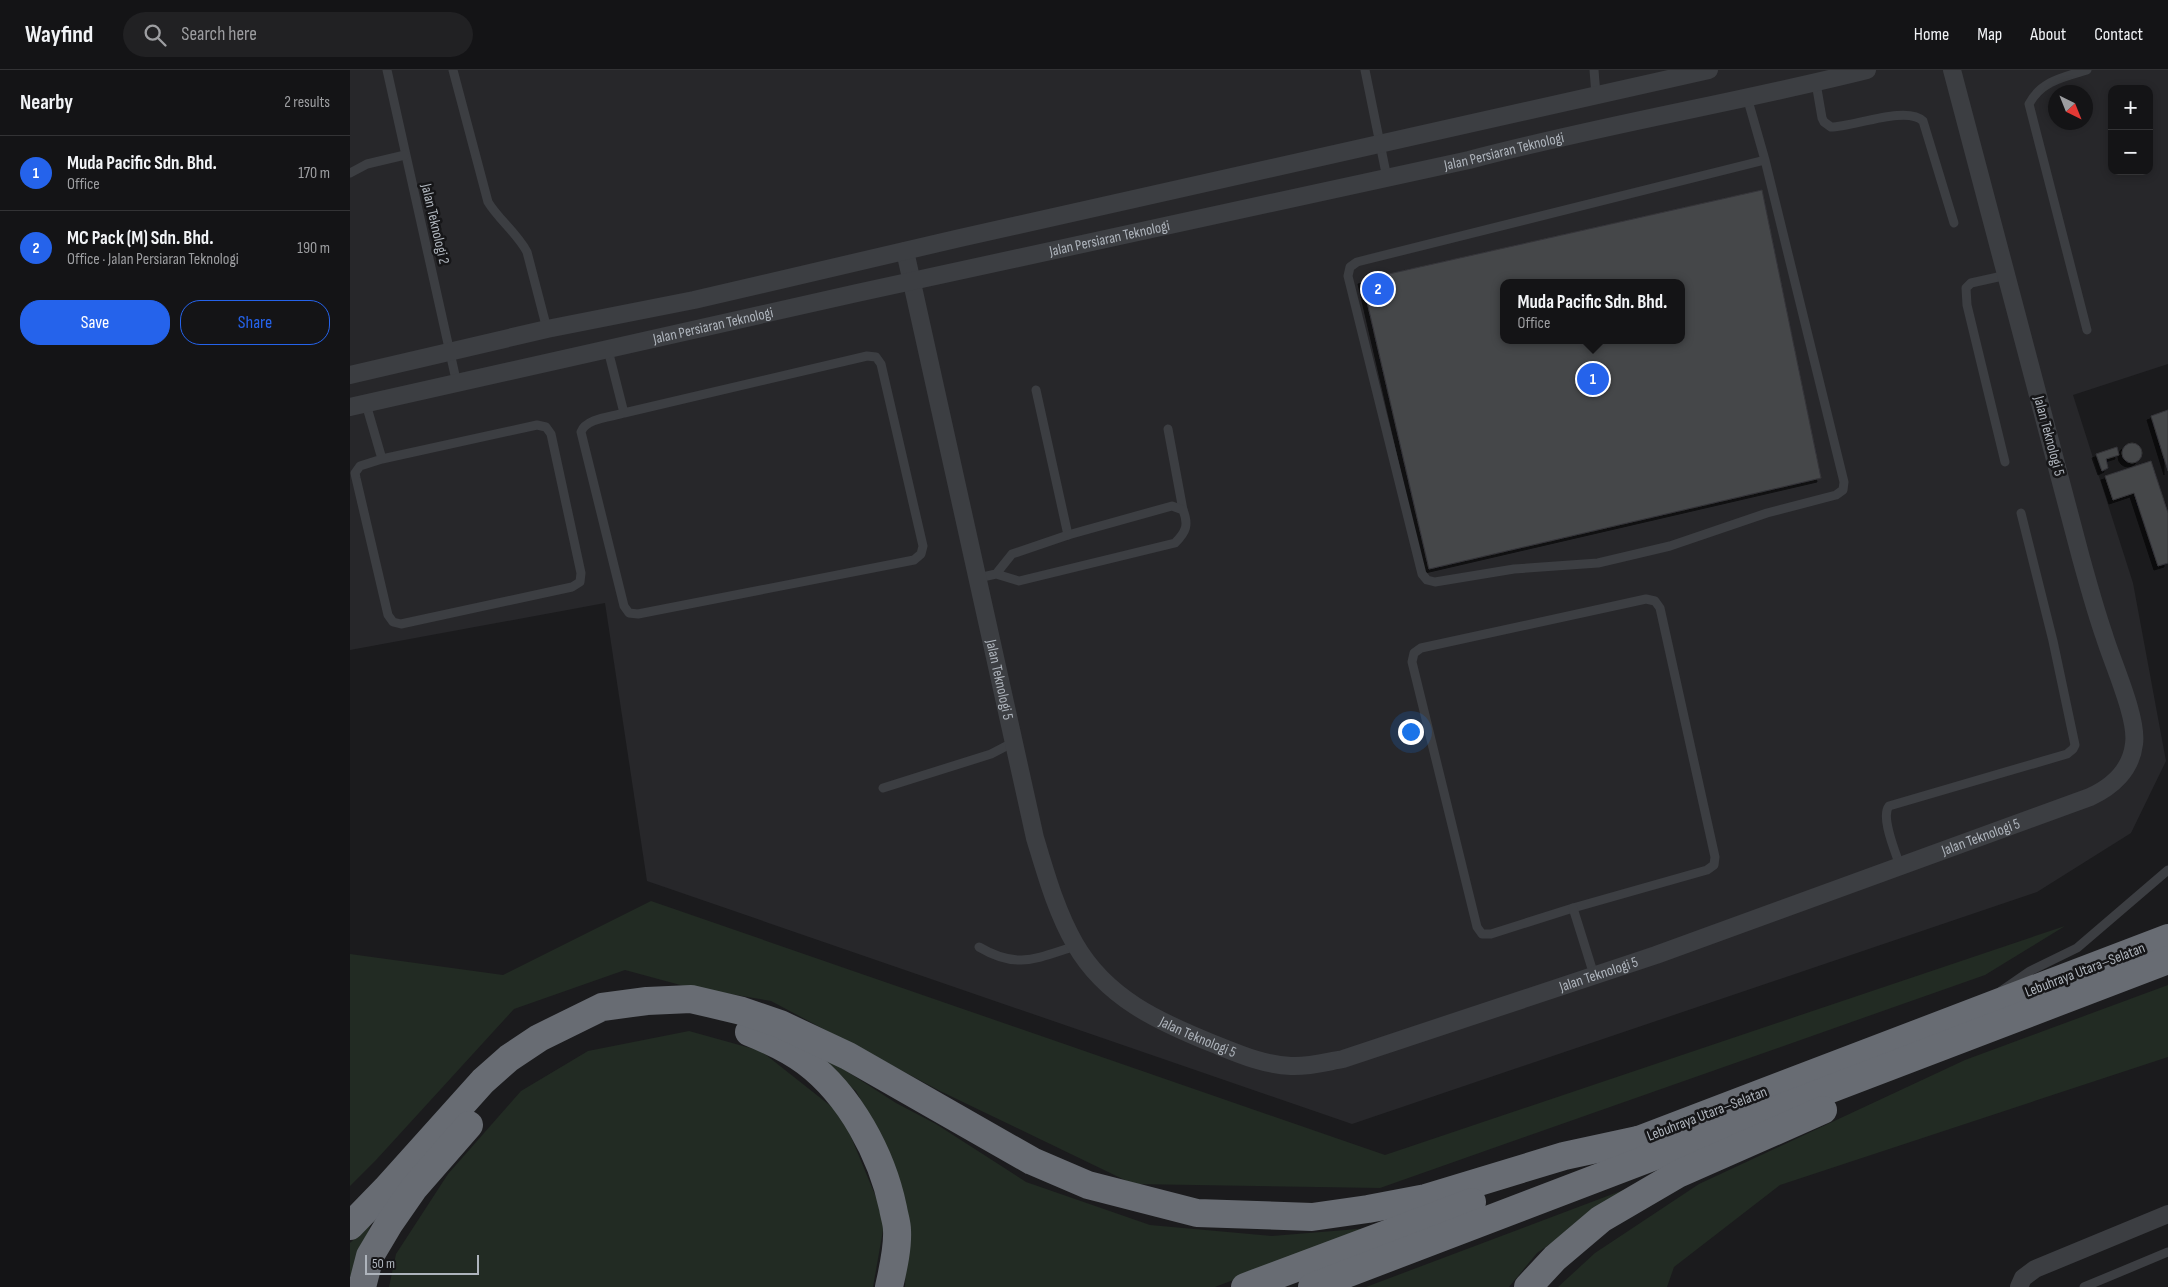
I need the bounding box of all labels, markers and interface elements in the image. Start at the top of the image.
search box [123,12,473,57]
text: Wayfind [25,20,93,49]
icon: search [141,21,169,49]
text: Search here [181,23,257,46]
text: Home [1914,24,1949,45]
text: Map [1977,24,2002,45]
text: About [2030,24,2066,45]
text: Contact [2094,24,2143,45]
north arrow [2048,85,2093,130]
map controls [2108,85,2153,175]
button: + [2108,85,2153,130]
text: Nearby [20,90,73,115]
text: 2 results [284,93,330,112]
street label: Jalan Persiaran Teknologi [1441,128,1566,175]
button: − [2108,130,2153,175]
text: Muda Pacific Sdn. Bhd. [67,152,217,175]
text: 1 [33,164,39,183]
text: 170 m [298,164,330,183]
text: Office [67,175,100,194]
street label: Jalan Teknologi 2 [416,181,453,266]
street label: Jalan Persiaran Teknologi [1047,216,1172,261]
text: MC Pack (M) Sdn. Bhd. [67,227,213,250]
text: 2 [32,239,40,258]
text: 190 m [297,239,330,258]
text: Office · Jalan Persiaran Teknologi [67,250,239,269]
pin: 2 [1362,270,1394,308]
popup [1500,279,1685,344]
text: Muda Pacific Sdn. Bhd. [1518,291,1667,314]
button: Save [20,300,170,345]
button: Share [180,300,330,345]
street label: Jalan Persiaran Teknologi [650,303,775,348]
text: Office [1518,314,1550,333]
pin: 1 [1577,360,1609,398]
street label: Jalan Teknologi 5 [2029,393,2069,478]
street label: Jalan Teknologi 5 [982,637,1018,722]
your location [1398,719,1424,745]
street label: Jalan Teknologi 5 [1938,814,2022,860]
street label: Lebuhraya Utara–Selatan [2022,938,2148,1002]
street label: Jalan Teknologi 5 [1556,952,1641,996]
street label: Jalan Teknologi 5 [1155,1011,1239,1062]
street label: Lebuhraya Utara–Selatan [1644,1082,1770,1146]
scale bar [365,1252,479,1275]
text: 50 m [372,1255,395,1272]

